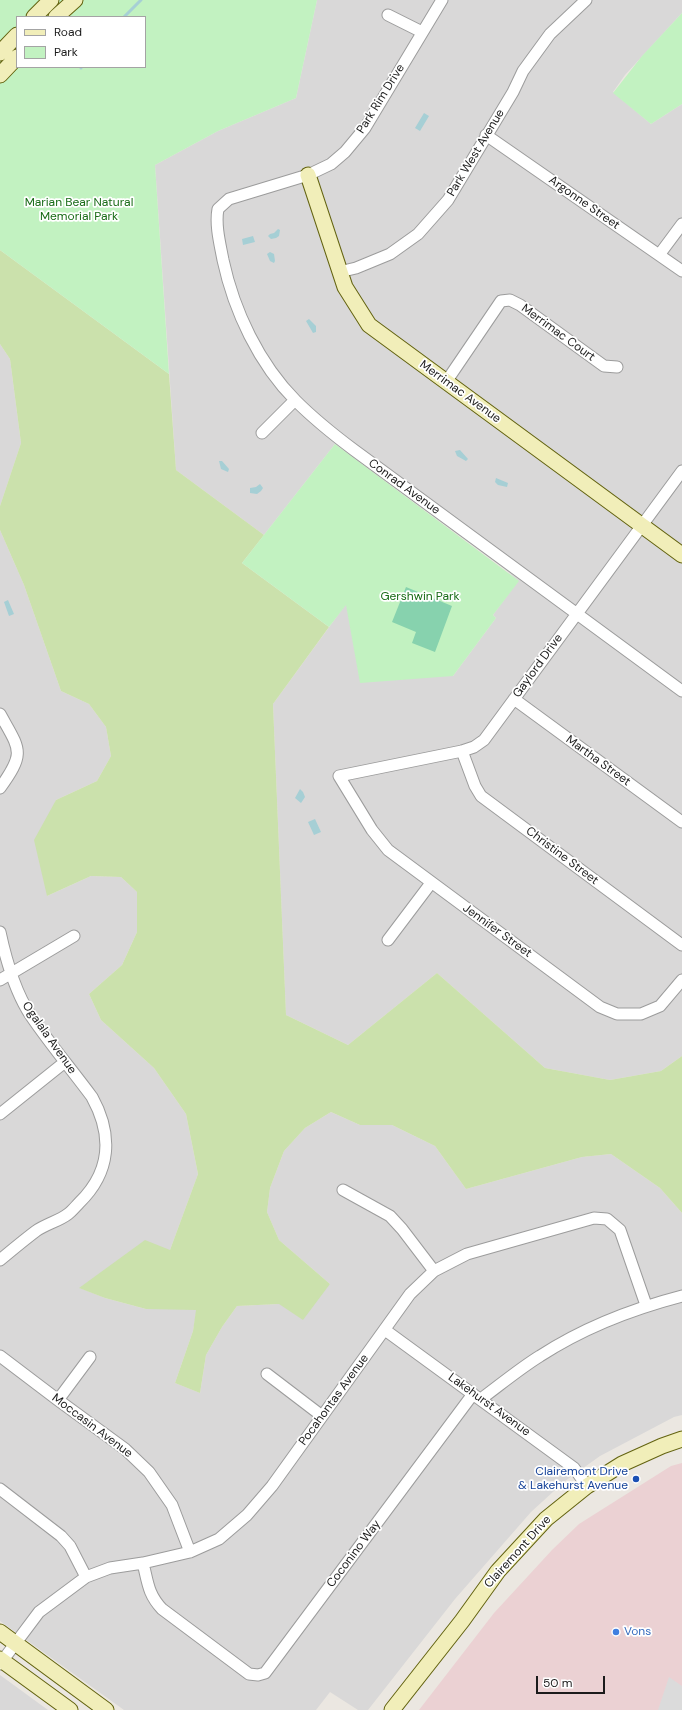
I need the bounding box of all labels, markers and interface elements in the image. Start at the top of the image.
legend [16,16,146,68]
text: Road [54,24,82,40]
text: Park [54,44,78,60]
street label: Park Rim Drive [354,62,408,136]
street label: Park West Avenue [444,107,508,199]
street label: Argonne Street [546,173,622,233]
park label: Marian Bear Natural Memorial Park [25,196,133,224]
street label: Merrimac Court [518,301,598,365]
street label: Merrimac Avenue [417,358,503,426]
street label: Conrad Avenue [365,456,443,518]
park label: Gershwin Park [380,590,460,604]
street label: Gaylord Drive [510,631,566,701]
street label: Martha Street [563,733,633,789]
street label: Christine Street [523,824,601,888]
street label: Jennifer Street [460,901,534,961]
street label: Ogalala Avenue [19,999,79,1077]
street label: Pocahontas Avenue [296,1352,372,1448]
street label: Lakehurst Avenue [445,1370,533,1440]
street label: Moccasin Avenue [49,1391,135,1461]
place label: Clairemont Drive & Lakehurst Avenue [518,1465,628,1493]
marker: Clairemont Drive & Lakehurst Avenue [631,1474,641,1484]
street label: Clairemont Drive [482,1513,554,1591]
street label: Coconino Way [324,1517,384,1591]
place label: Vons [624,1625,651,1639]
marker: Vons [611,1627,621,1637]
scale bar [538,1668,607,1694]
text: 50 m [543,1675,572,1691]

